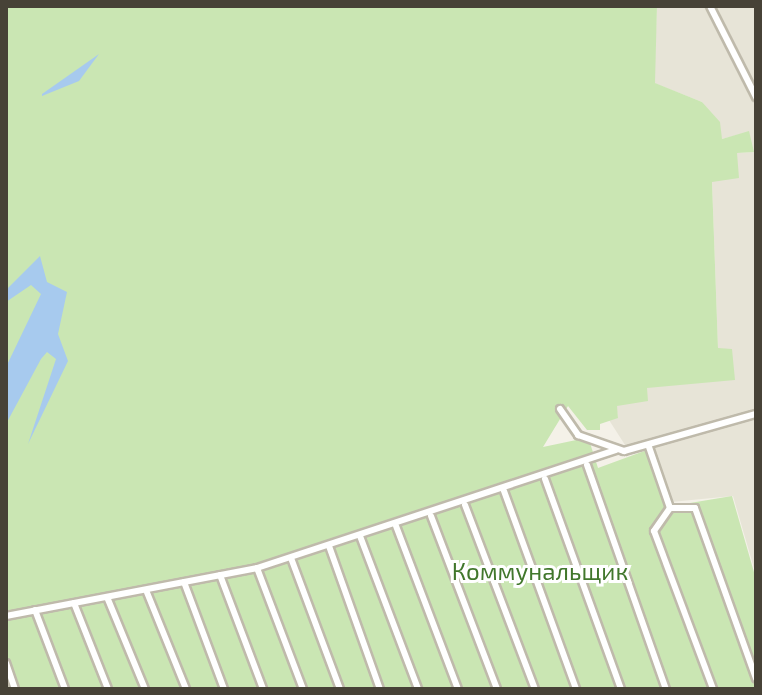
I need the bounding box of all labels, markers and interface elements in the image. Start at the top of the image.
park label: Коммунальщик [452,557,628,585]

